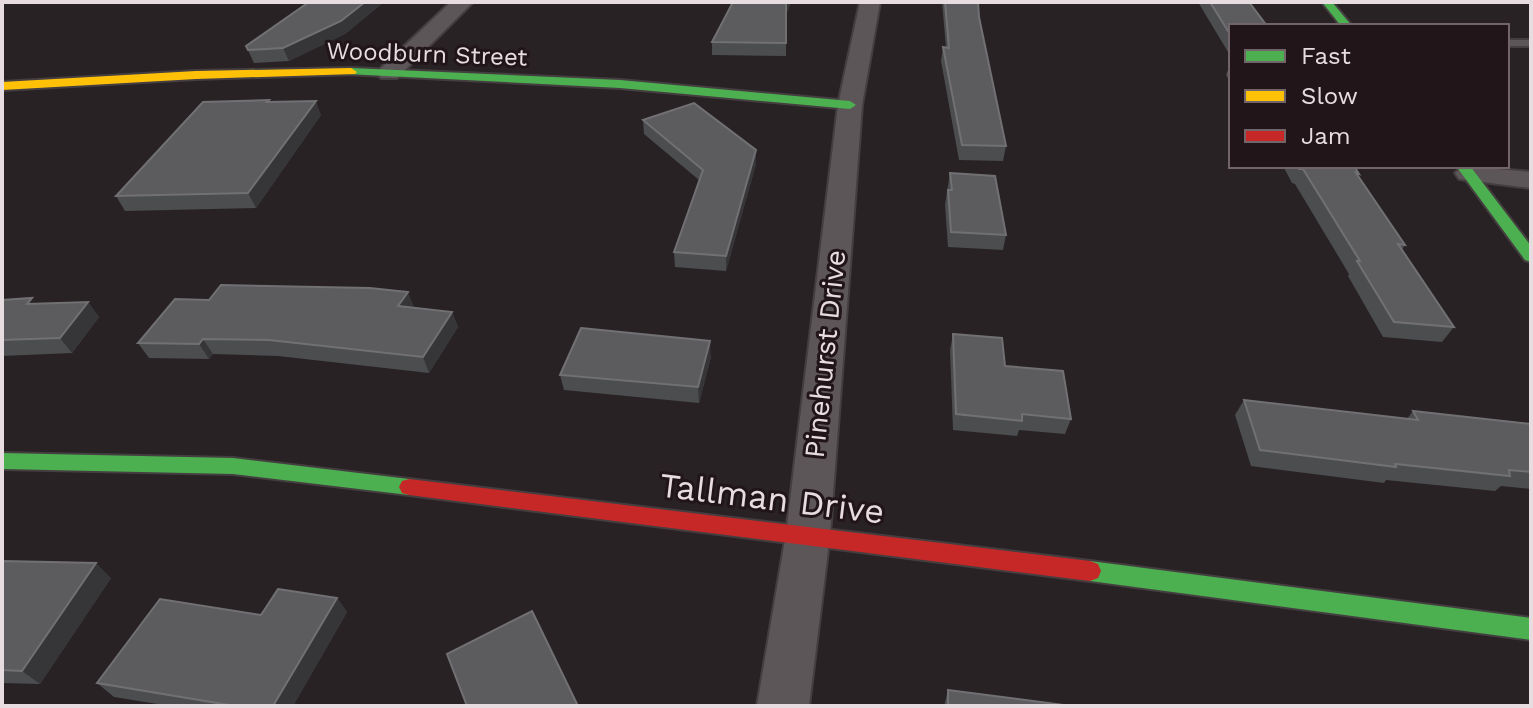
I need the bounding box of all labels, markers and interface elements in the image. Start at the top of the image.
legend [1229,24,1509,168]
street label: Woodburn Street [326,37,528,71]
text: Fast [1301,42,1351,70]
text: Slow [1301,82,1358,110]
text: Jam [1301,122,1351,150]
street label: Pinehurst Drive [798,248,852,460]
street label: Tallman Drive [657,464,887,532]

